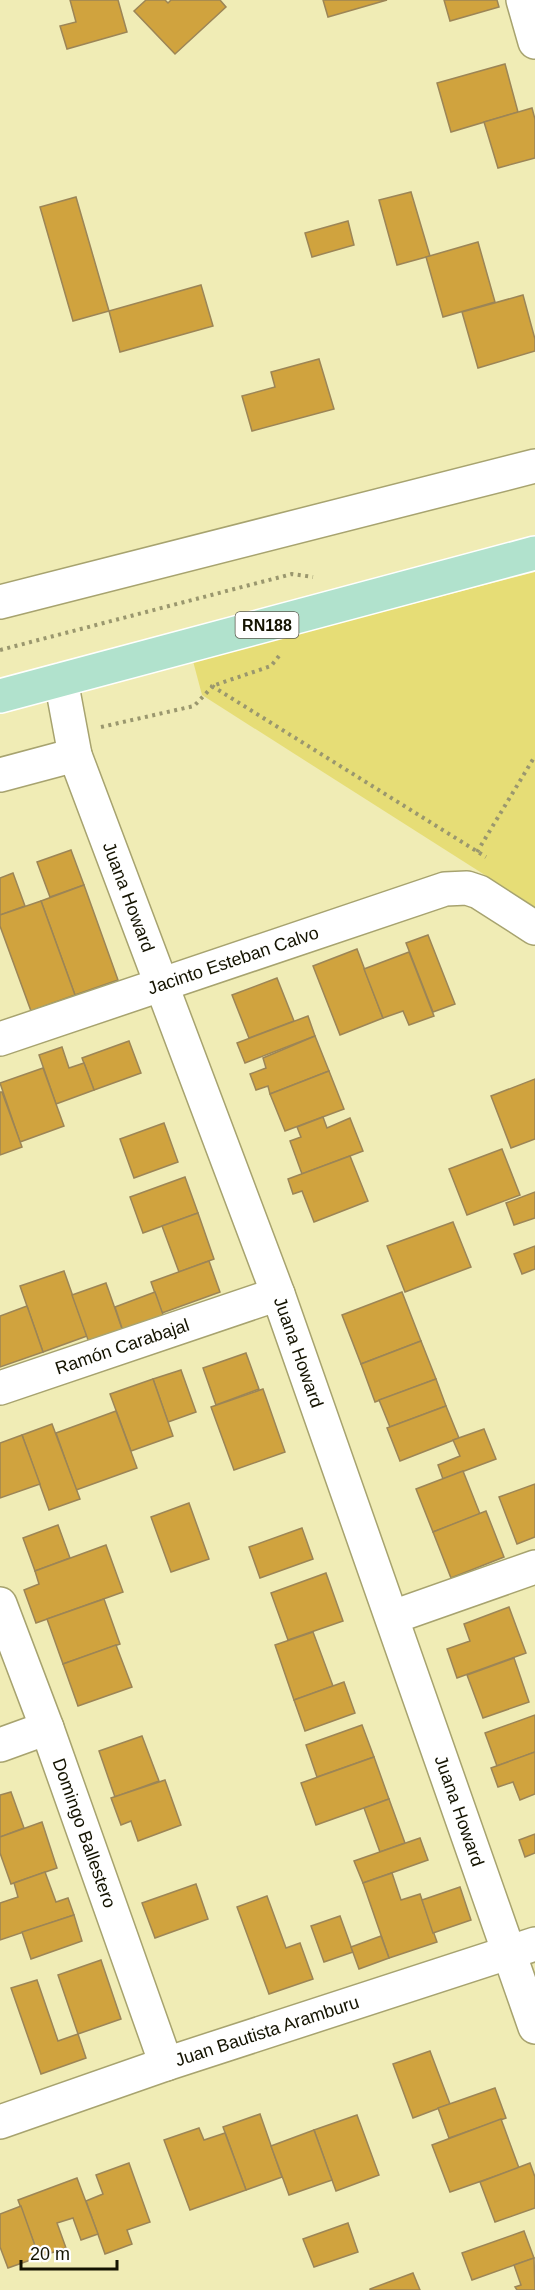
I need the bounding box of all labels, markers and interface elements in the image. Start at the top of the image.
road number: RN188 [236,612,298,638]
street label: Juana Howard [99,839,158,955]
street label: Jacinto Esteban Calvo [145,922,321,999]
street label: Juana Howard [270,1294,327,1410]
street label: Ramón Carabajal [53,1315,192,1379]
street label: Juana Howard [431,1753,488,1869]
street label: Domingo Ballestero [49,1756,120,1910]
street label: Juan Bautista Aramburu [172,1992,361,2070]
scale bar [21,2233,117,2271]
text: 20 m [30,2244,70,2264]

